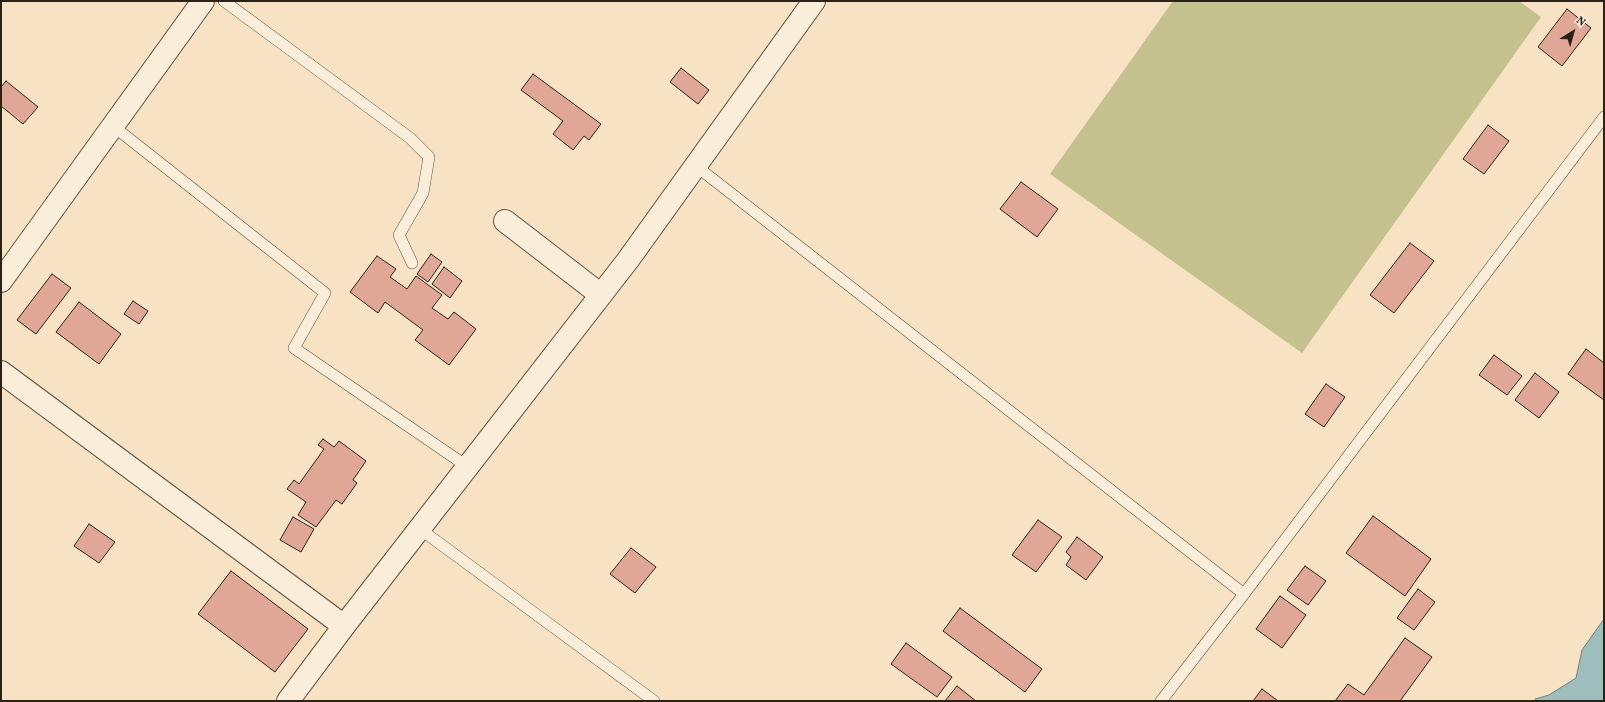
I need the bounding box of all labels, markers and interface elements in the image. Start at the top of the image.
north arrow [1553,12,1593,52]
text: N [1573,14,1588,30]

